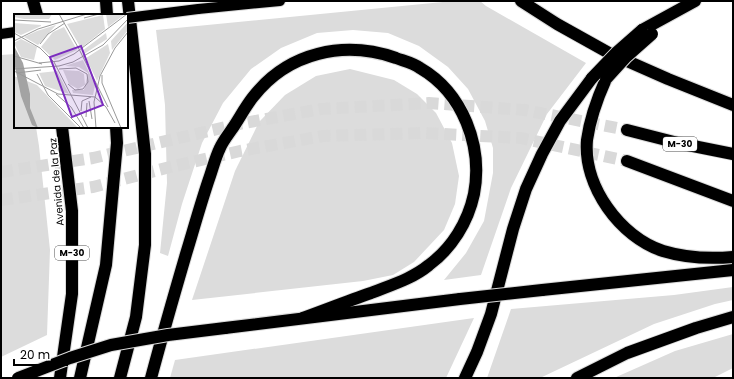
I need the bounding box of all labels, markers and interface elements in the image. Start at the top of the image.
inset map [14,14,128,128]
street label: Avenida de la Paz [45,137,68,227]
road number: M-30 [663,137,697,151]
road number: M-30 [55,246,89,260]
scale bar [14,341,67,367]
text: 20 m [20,346,50,363]

